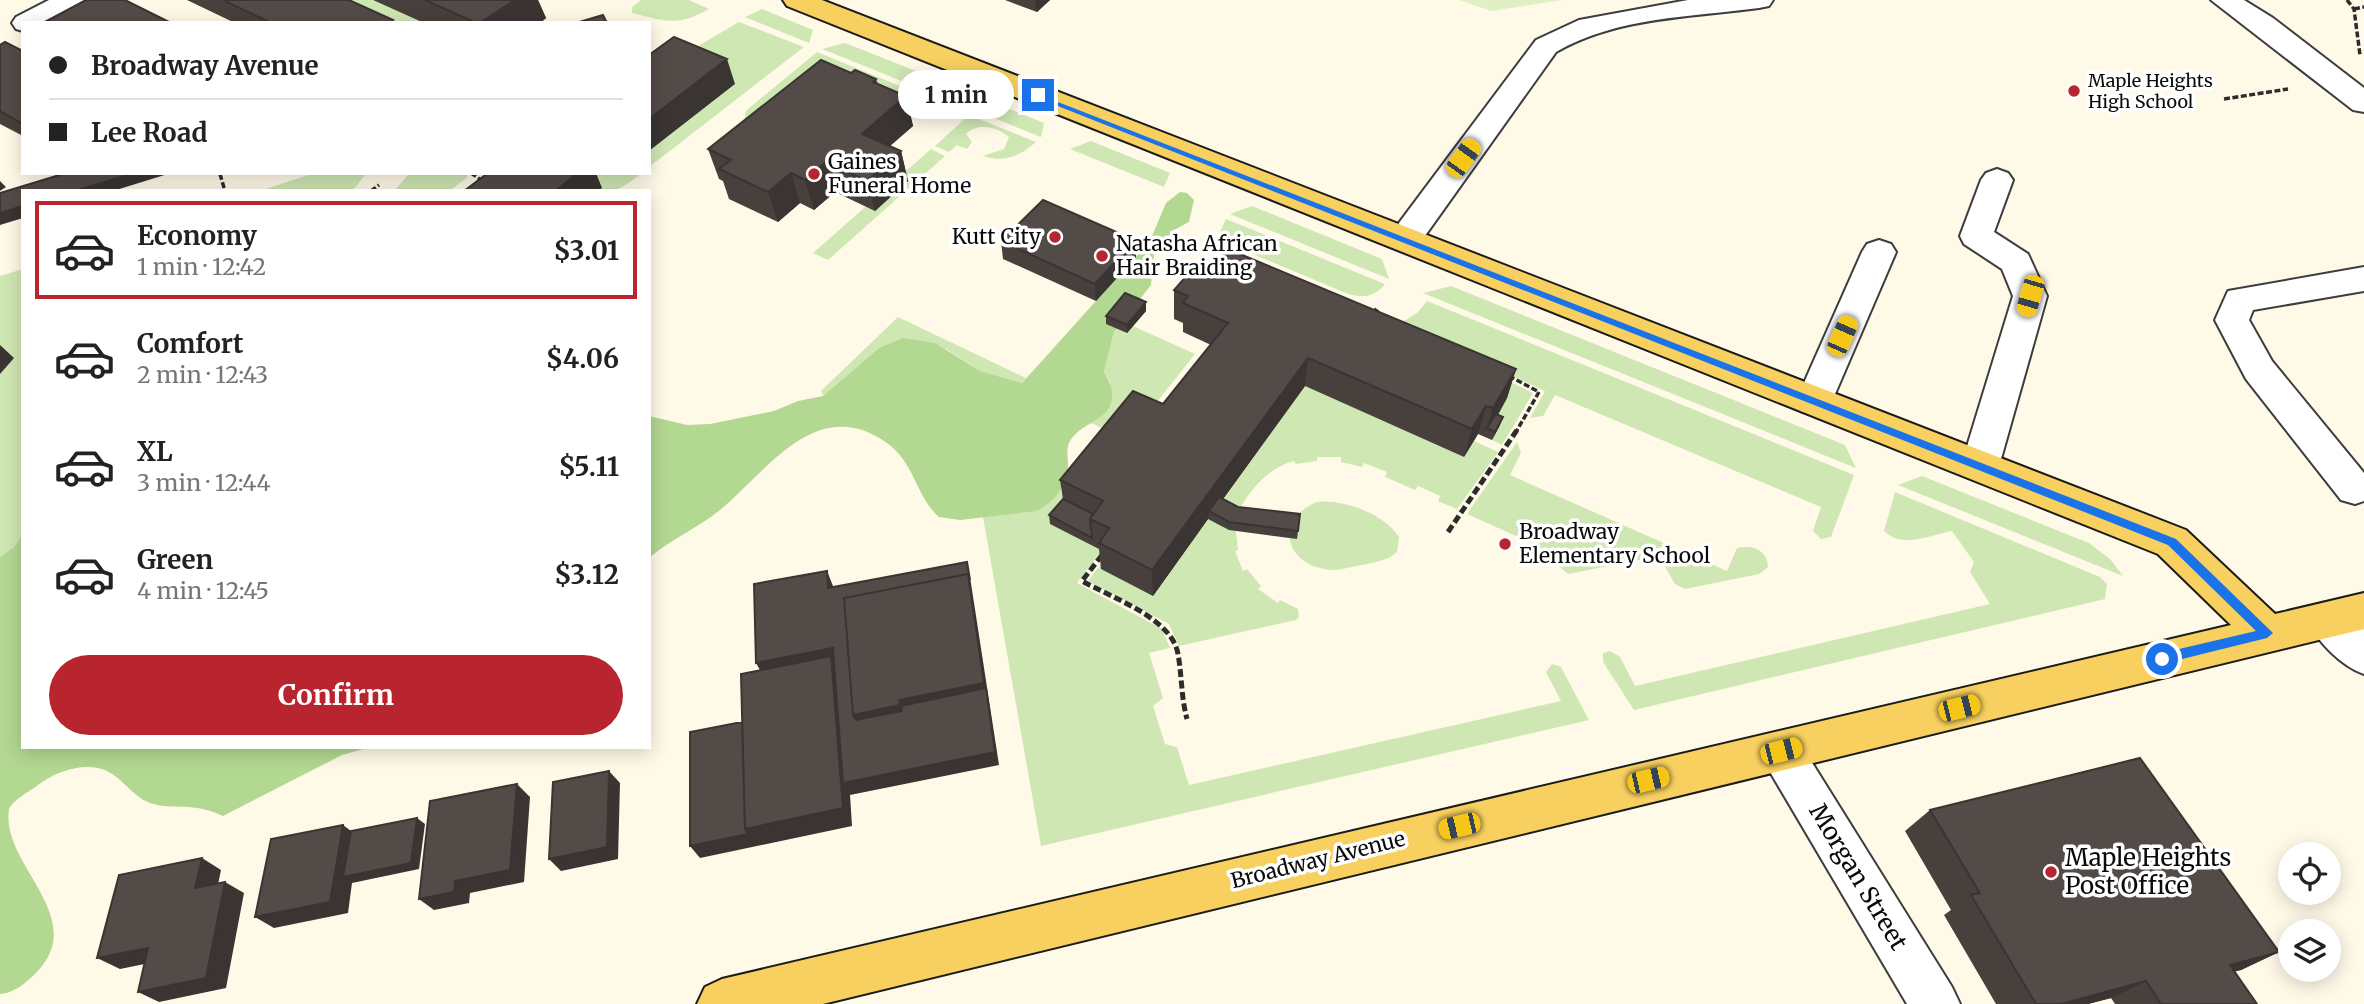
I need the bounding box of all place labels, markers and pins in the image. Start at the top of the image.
place label: Maple Heights High School [2088,69,2213,113]
marker: Maple Heights High School [2066,83,2082,99]
place label: Gaines Funeral Home [828,148,971,199]
marker: Gaines Funeral Home [806,166,822,182]
place label: Kutt City [952,223,1042,250]
marker: Kutt City [1047,229,1063,245]
place label: Natasha African Hair Braiding [1116,230,1278,281]
marker: Natasha African Hair Braiding [1094,248,1110,264]
place label: Broadway Elementary School [1519,518,1711,569]
marker: Broadway Elementary School [1497,536,1513,552]
place label: Maple Heights Post Office [2065,842,2231,901]
marker: Maple Heights Post Office [2043,864,2059,880]

